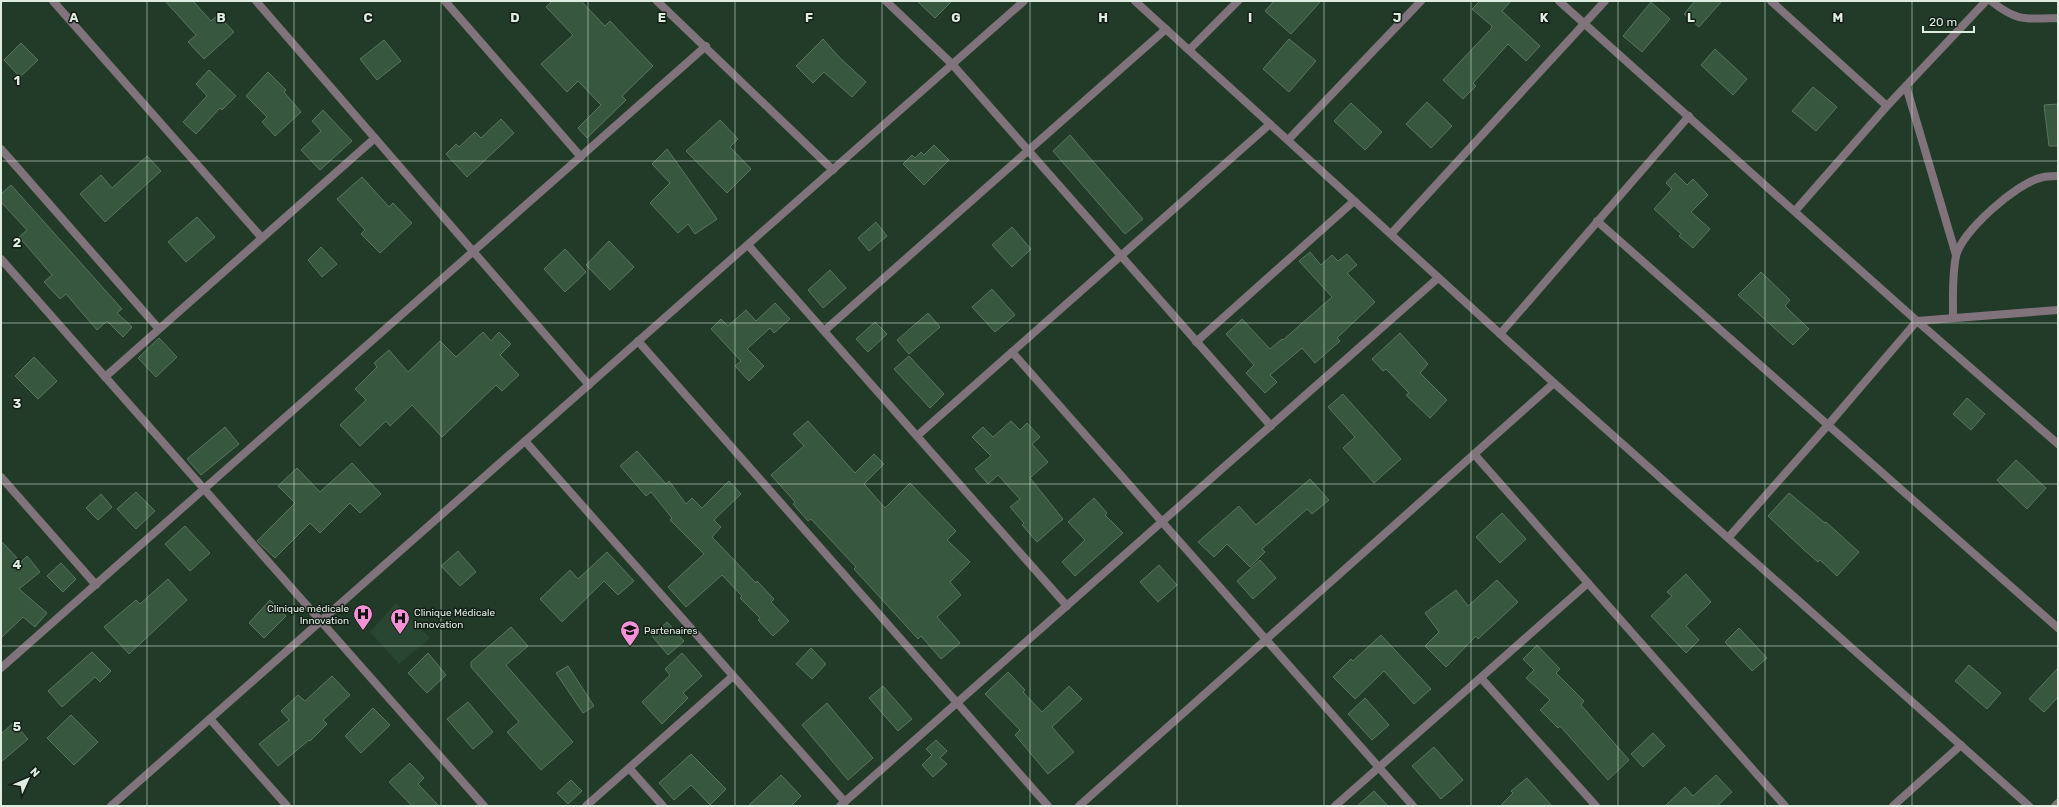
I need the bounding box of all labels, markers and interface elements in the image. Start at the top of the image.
scale bar [1923,8,1974,34]
text: A [69,10,79,25]
text: B [216,10,226,25]
text: C [363,10,373,25]
text: D [510,10,520,25]
text: E [658,10,666,25]
text: F [805,10,813,25]
text: G [951,10,961,25]
text: H [1098,10,1108,25]
text: I [1248,10,1252,25]
text: J [1393,10,1401,25]
text: K [1540,10,1549,25]
text: L [1687,10,1695,25]
text: M [1833,10,1843,25]
text: 20 m [1929,15,1957,29]
text: 1 [14,73,20,88]
text: 2 [13,235,21,250]
text: 3 [13,396,22,411]
text: 4 [13,557,22,572]
place label: Clinique médicale Innovation [267,603,349,627]
hospital icon: Clinique médicale Innovation [352,603,374,631]
hospital icon: Clinique Médicale Innovation [389,607,411,635]
place label: Clinique Médicale Innovation [414,607,495,631]
school or university icon: Partenaires [619,619,641,647]
place label: Partenaires [644,625,698,637]
text: 5 [13,719,21,734]
north arrow [8,759,48,799]
text: N [27,765,42,780]

